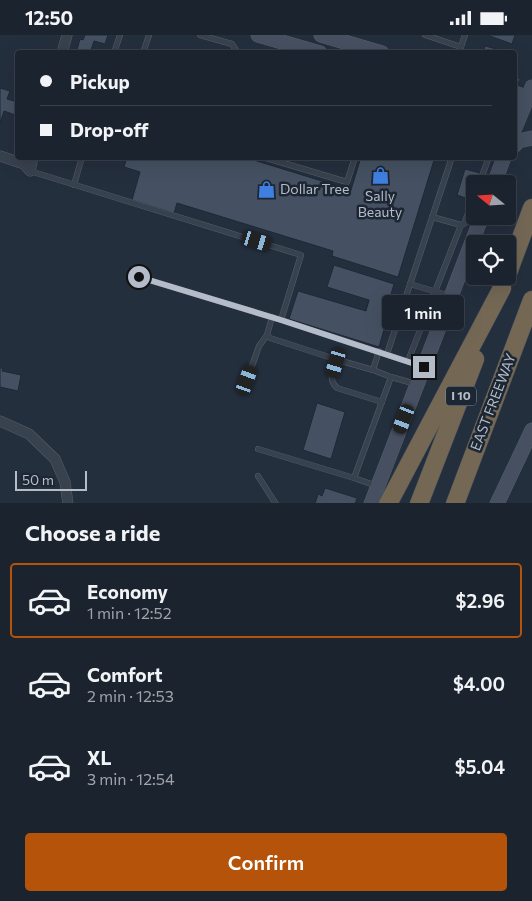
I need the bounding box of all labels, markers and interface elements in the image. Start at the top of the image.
text: 12:50 [25,6,73,29]
text: Pickup [70,70,130,93]
text: Drop-off [70,118,149,141]
shop icon: Sally Beauty [370,166,390,186]
north arrow [466,175,516,225]
map controls [466,175,516,285]
shop icon: Dollar Tree [256,179,276,199]
place label: Dollar Tree [280,180,349,197]
place label: Sally Beauty [358,187,402,220]
car [240,229,273,253]
button: locate [466,235,516,285]
route start [128,266,150,288]
callout: 1 min [383,295,465,329]
text: 1 min [404,303,442,322]
car [324,346,347,380]
street label: EAST FREEWAY [466,351,519,453]
route end [413,356,435,378]
car [234,363,259,397]
road number: I 10 [446,387,476,406]
car [391,402,416,436]
scale bar [15,468,88,492]
text: 50 m [22,471,54,488]
text: Choose a ride [25,519,160,546]
icon: car [27,578,72,623]
text: Economy [87,580,168,603]
text: $2.96 [456,589,505,612]
text: 1 min · 12:52 [87,603,172,622]
icon: car [27,661,72,706]
text: Comfort [87,663,163,686]
text: $4.00 [453,672,505,695]
text: 2 min · 12:53 [87,686,174,705]
icon: car [27,744,72,789]
text: XL [87,746,112,769]
text: $5.04 [455,755,505,778]
text: 3 min · 12:54 [87,769,175,788]
button: Confirm [25,833,507,891]

